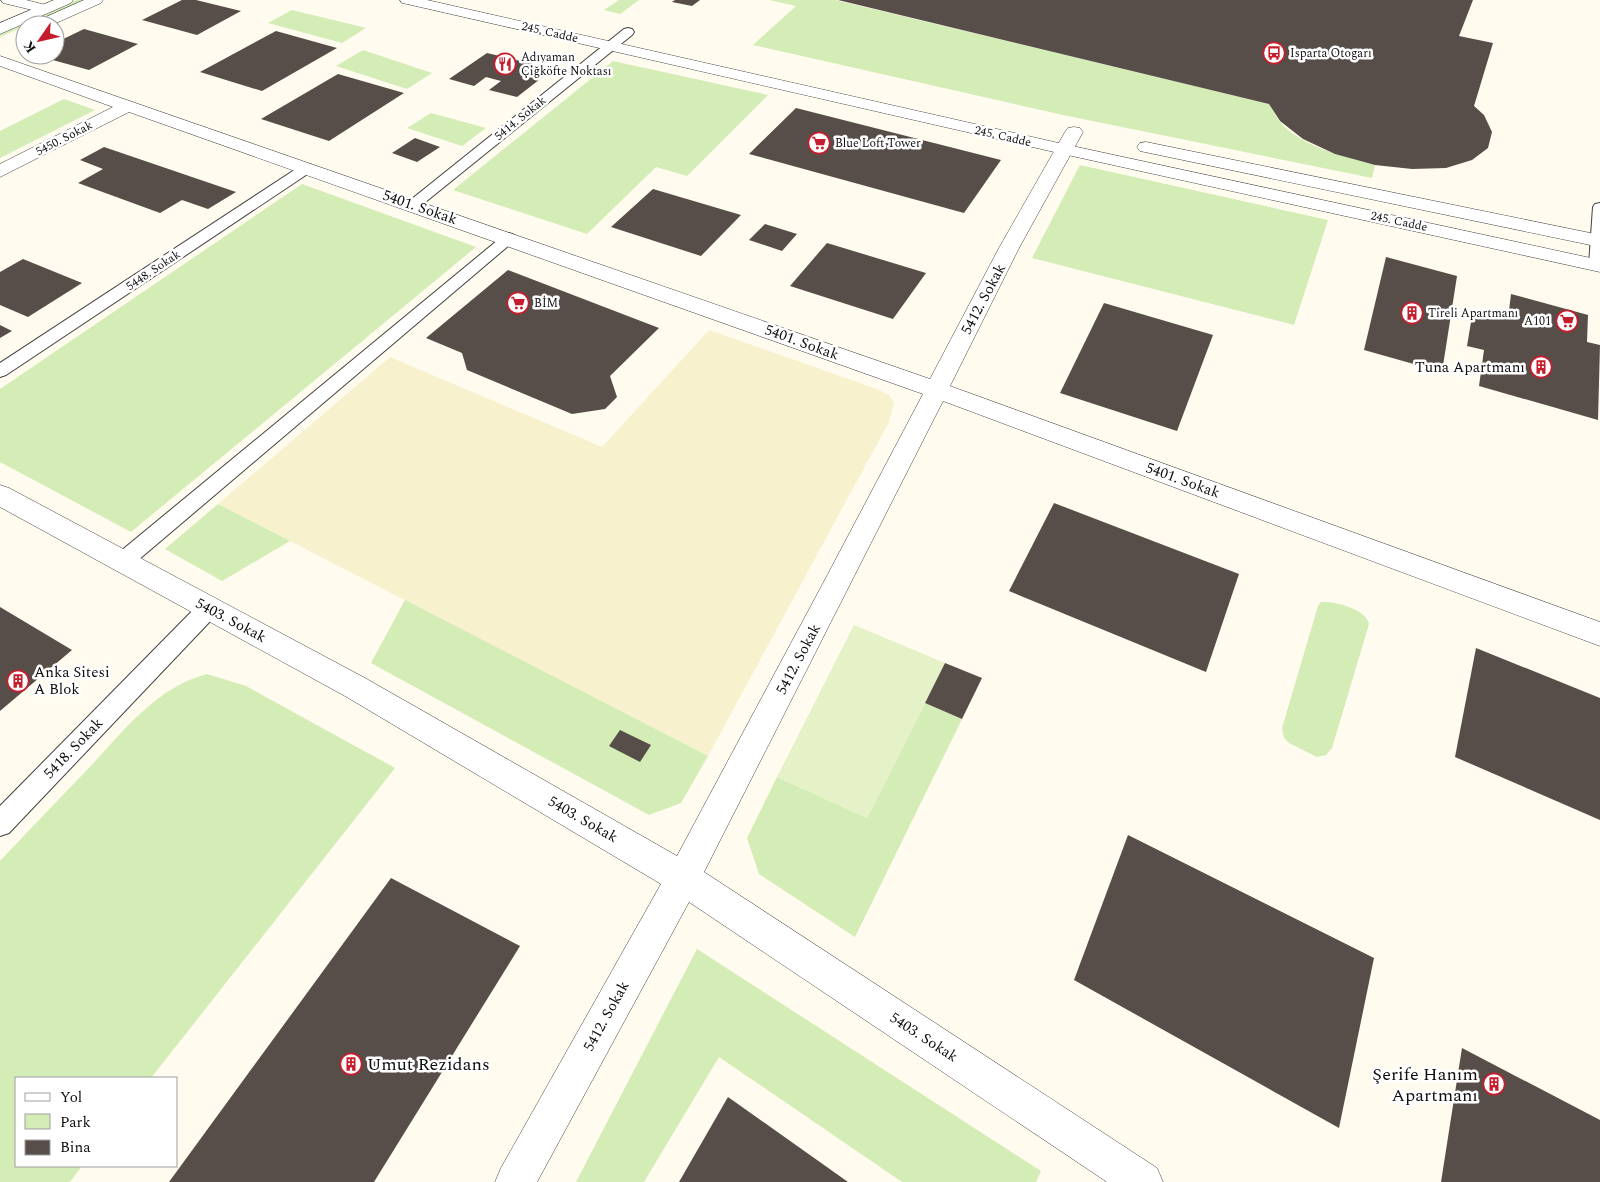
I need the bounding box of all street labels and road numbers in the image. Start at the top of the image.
street label: 245. Cadde [520,17,580,48]
street label: 5414. Sokak [490,91,551,145]
street label: 5450. Sokak [32,116,96,161]
street label: 245. Cadde [973,121,1033,152]
street label: 5401. Sokak [379,184,460,231]
street label: 245. Cadde [1369,206,1429,237]
street label: 5448. Sokak [122,245,185,296]
street label: 5412. Sokak [955,260,1012,339]
street label: 5401. Sokak [761,318,842,367]
street label: 5401. Sokak [1142,456,1223,505]
street label: 5403. Sokak [191,592,270,649]
street label: 5412. Sokak [770,620,827,699]
street label: 5418. Sokak [38,712,109,784]
street label: 5403. Sokak [543,790,622,849]
street label: 5412. Sokak [578,977,635,1056]
street label: 5403. Sokak [885,1007,963,1068]

